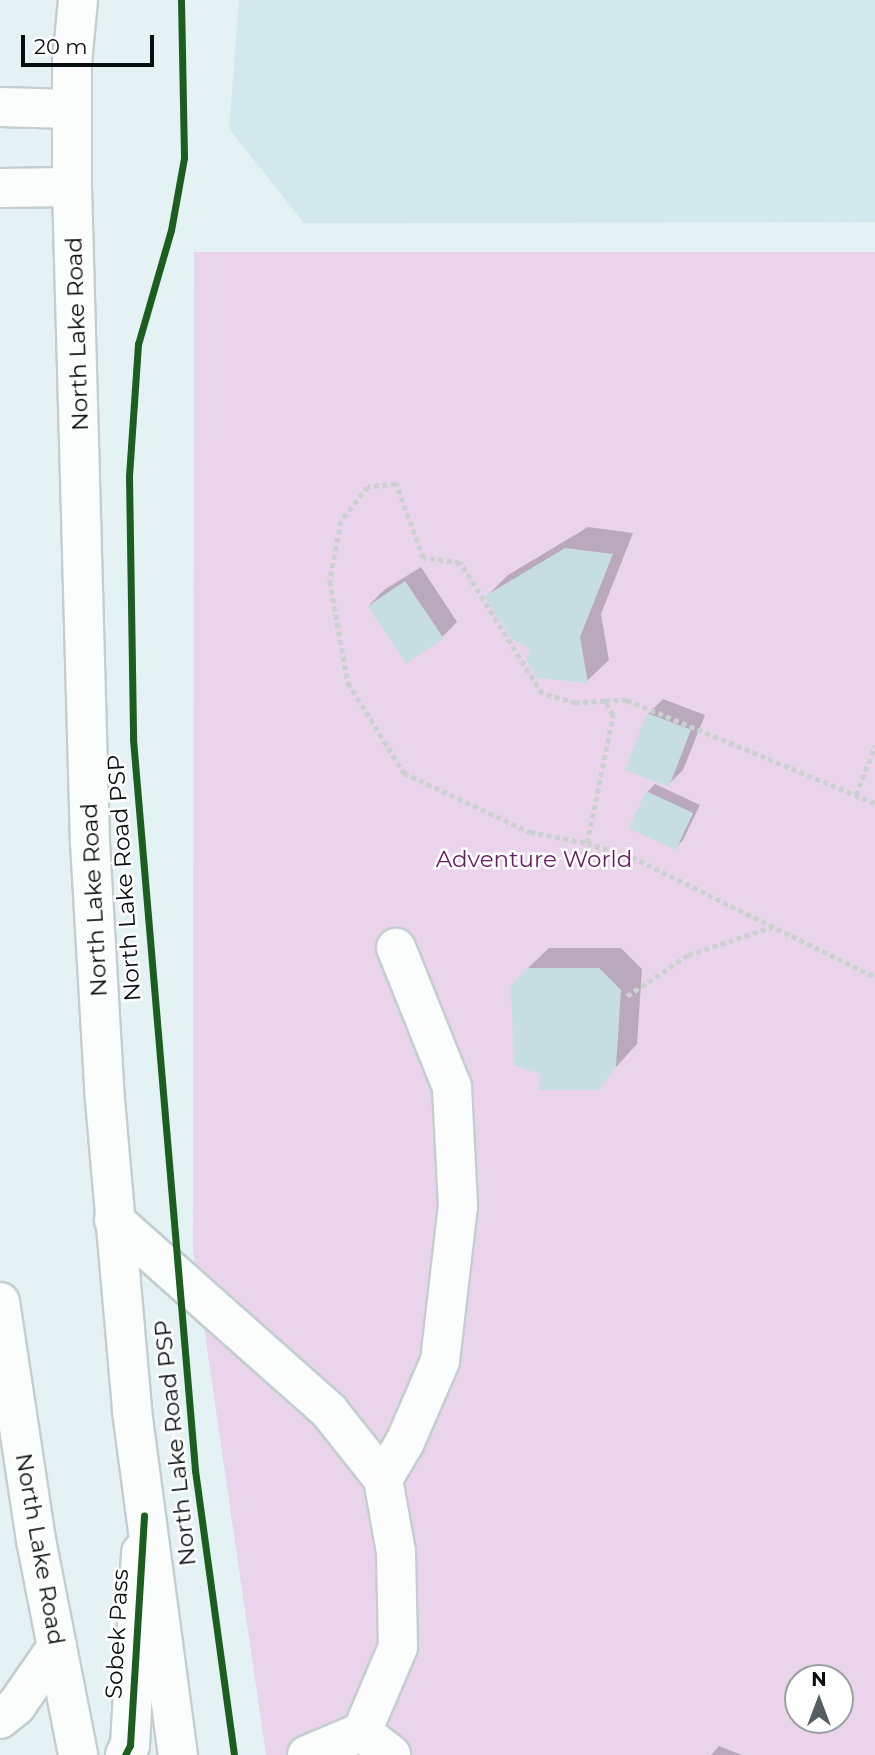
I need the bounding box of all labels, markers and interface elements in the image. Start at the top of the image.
scale bar [24,21,158,65]
text: 20 m [34,34,88,59]
street label: North Lake Road [60,237,94,431]
street label: North Lake Road PSP [102,754,146,1002]
street label: North Lake Road [75,802,113,998]
park label: Adventure World [436,845,632,873]
street label: North Lake Road PSP [148,1319,202,1567]
street label: North Lake Road [10,1451,70,1647]
street label: Sobek Pass [100,1568,134,1700]
north arrow [784,1664,854,1734]
text: N [811,1668,827,1691]

